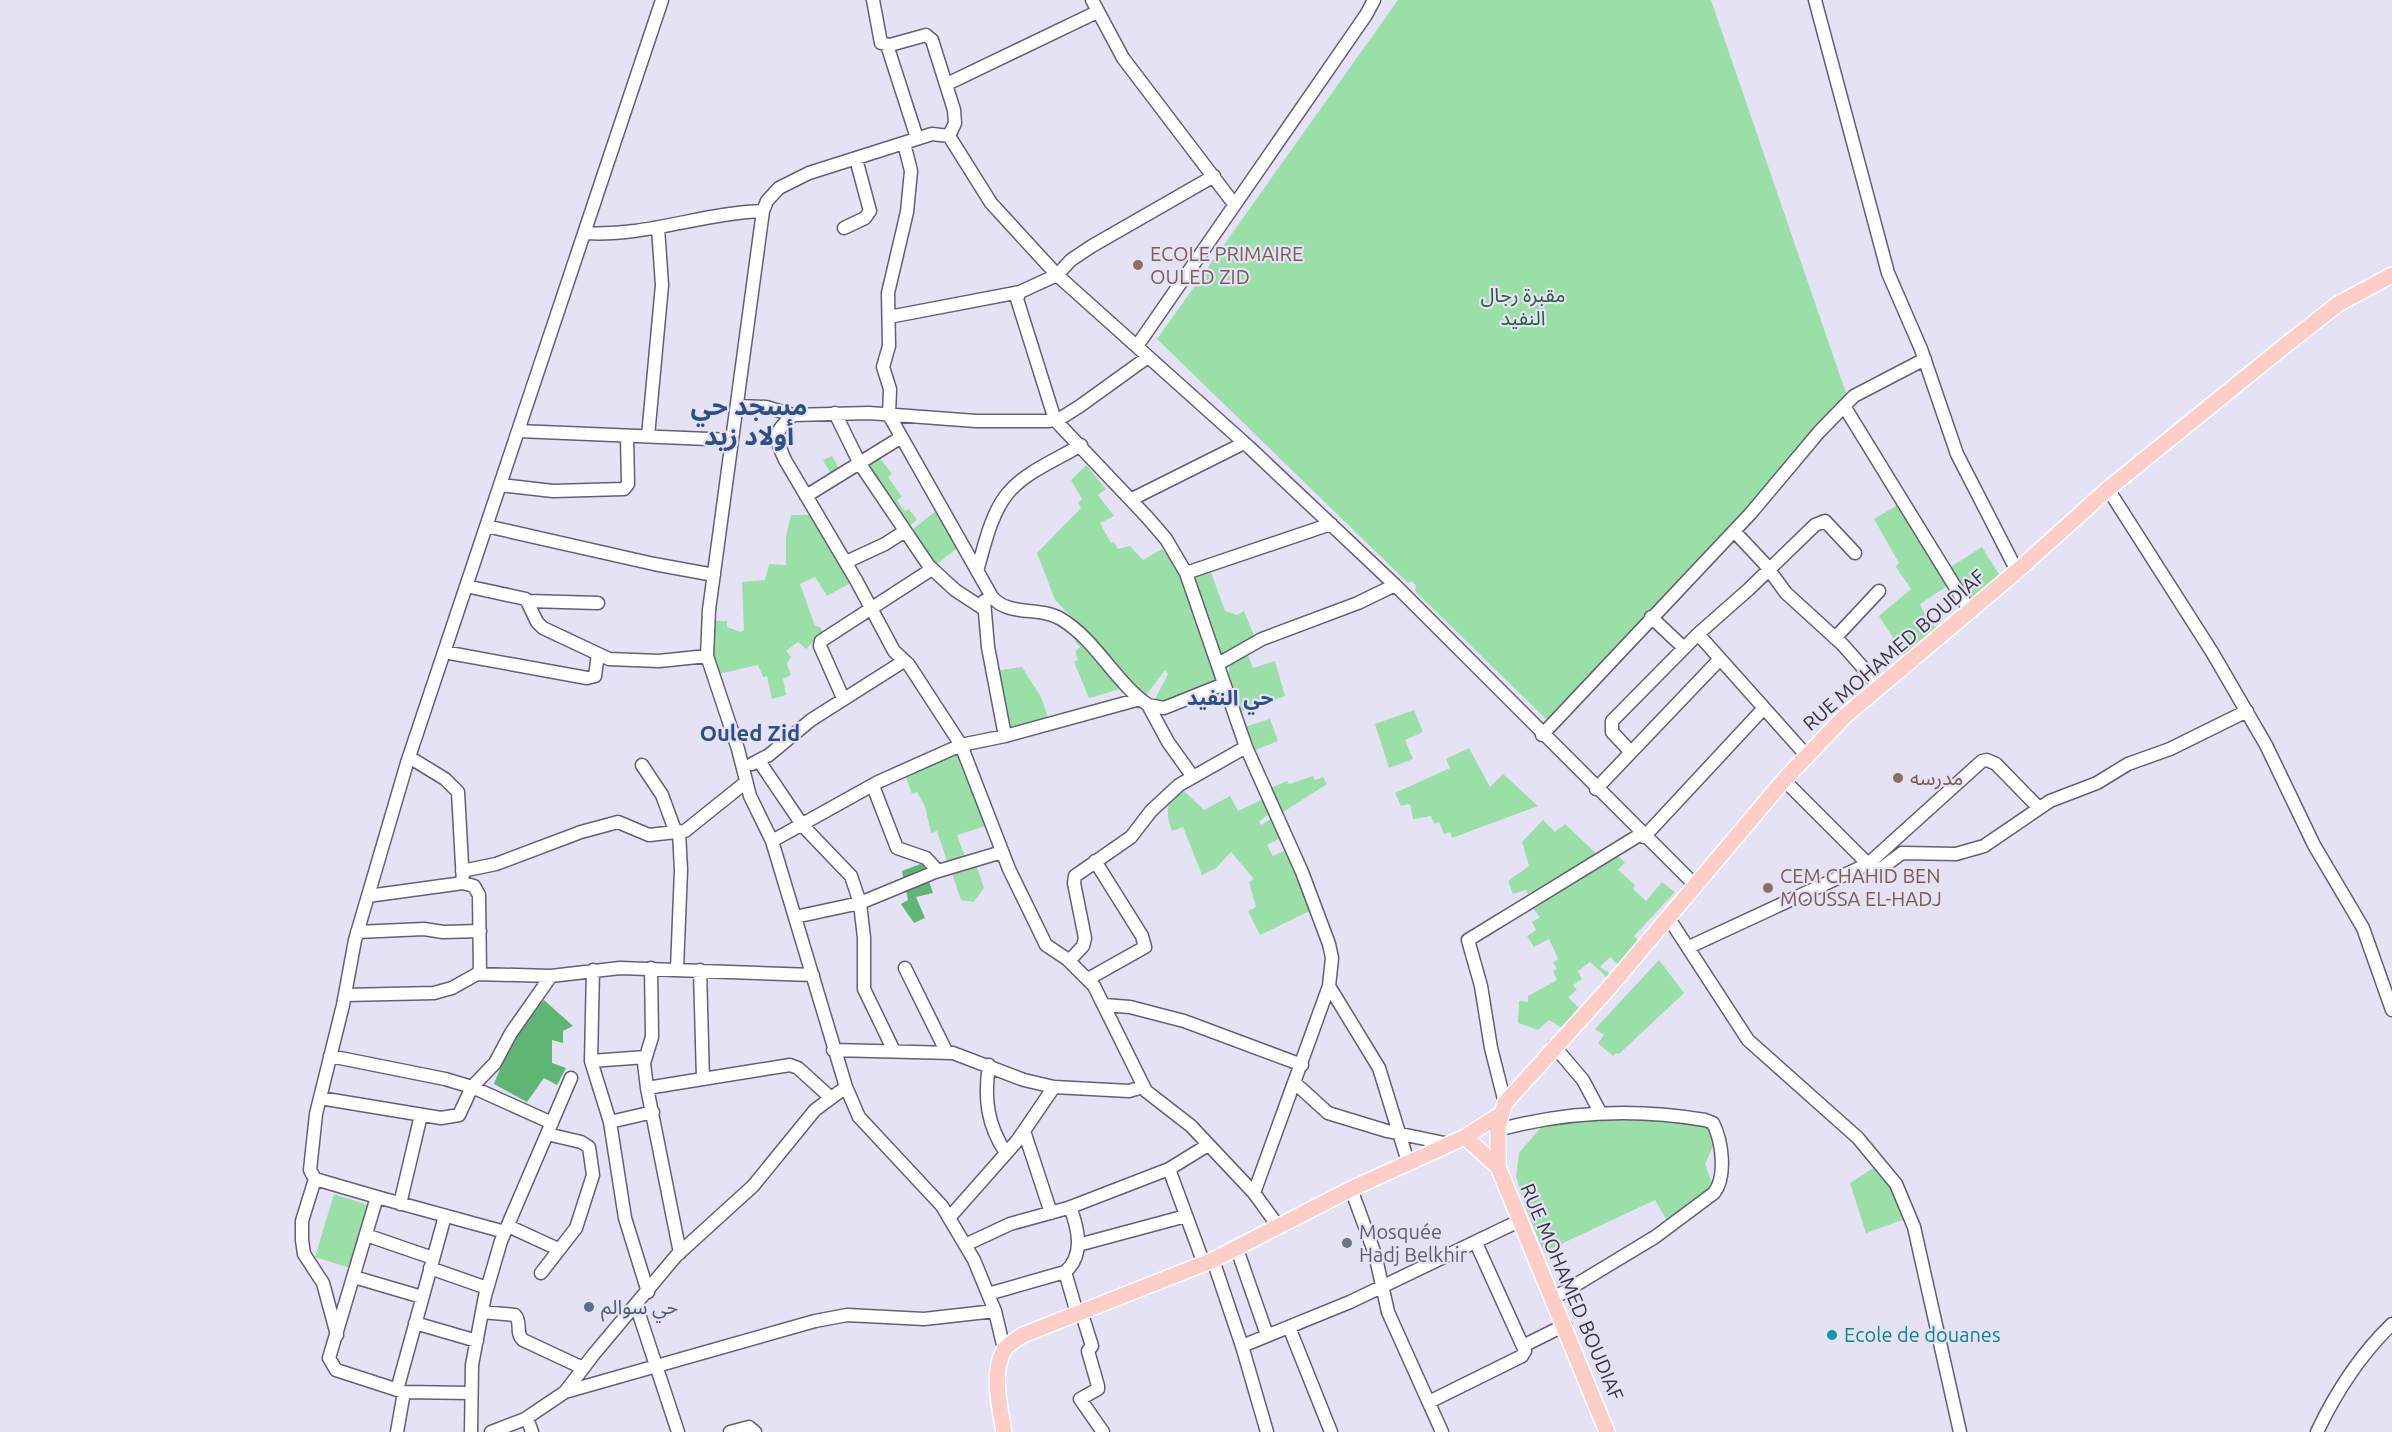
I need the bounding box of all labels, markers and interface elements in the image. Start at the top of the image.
place label: ECOLE PRIMAIRE OULED ZID [1150,242,1303,288]
marker: ECOLE PRIMAIRE OULED ZID [1131,258,1145,272]
park label: مقبرة رجال النفيد [1480,283,1566,329]
district label: مسجد حي أولاد زيد [691,391,807,451]
street label: RUE MOHAMED BOUDIAF [1798,564,1989,735]
district label: حي النفيد [1187,685,1273,715]
district label: Ouled Zid [700,720,800,745]
place label: مدرسه [1910,766,1963,790]
marker: مدرسه [1891,771,1905,785]
place label: CEM CHAHID BEN MOUSSA EL-HADJ [1780,864,1942,910]
marker: CEM CHAHID BEN MOUSSA EL-HADJ [1761,881,1775,895]
street label: RUE MOHAMED BOUDIAF [1516,1180,1629,1404]
place label: Mosquée Hadj Belkhir [1359,1220,1468,1266]
marker: Mosquée Hadj Belkhir [1340,1236,1354,1250]
place label: حي سوالم [601,1295,678,1323]
marker: حي سوالم [582,1300,596,1314]
place label: Ecole de douanes [1844,1323,2001,1346]
marker: Ecole de douanes [1825,1328,1839,1342]

